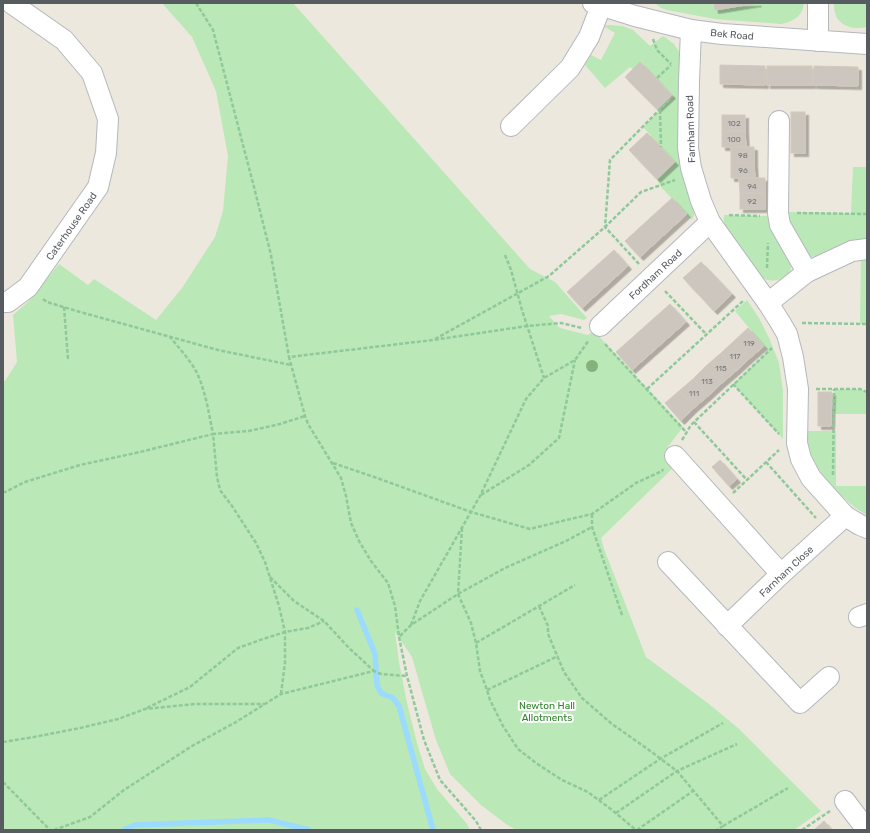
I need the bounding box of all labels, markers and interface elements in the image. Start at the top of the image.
street label: Bek Road [710,27,754,43]
street label: Farnham Road [684,95,698,163]
house number: 102 [727,119,741,128]
house number: 100 [727,135,741,144]
house number: 98 [738,151,748,160]
house number: 96 [738,166,748,175]
house number: 94 [747,182,757,191]
street label: Caterhouse Road [44,190,100,263]
house number: 92 [747,197,757,206]
street label: Fordham Road [627,247,685,302]
house number: 119 [743,339,755,348]
house number: 117 [730,352,740,361]
house number: 115 [715,364,727,373]
house number: 113 [701,377,713,386]
house number: 111 [689,389,699,398]
street label: Farnham Close [757,543,816,600]
park label: Newton Hall Allotments [519,700,575,724]

